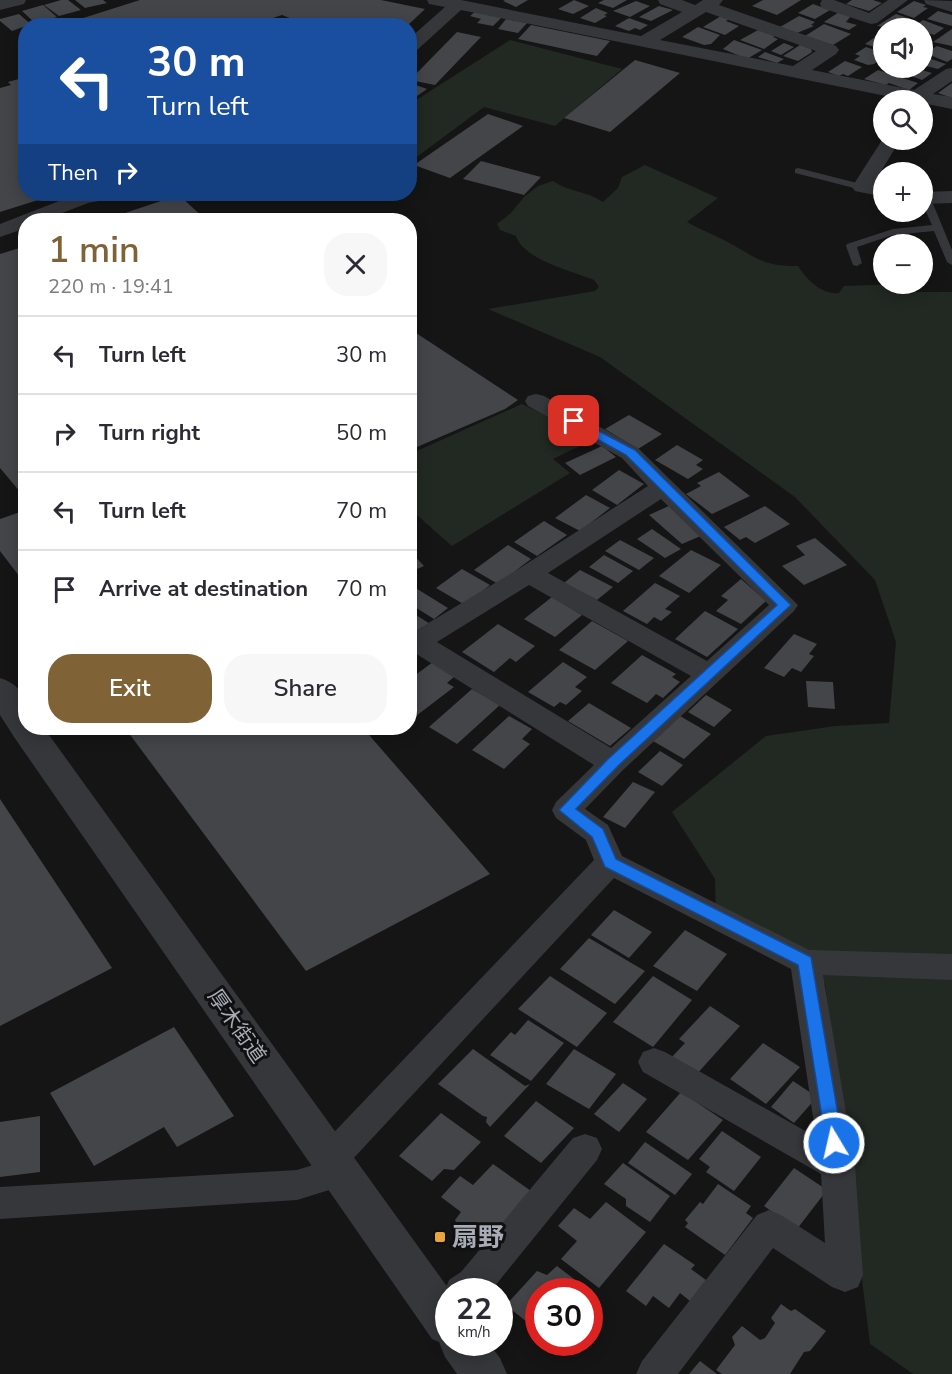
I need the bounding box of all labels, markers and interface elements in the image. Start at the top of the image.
map controls [873,18,933,294]
button: sound [873,18,933,78]
text: 30 m [147,34,246,91]
icon: left [48,42,126,120]
text: Turn left [147,88,248,125]
button: search [873,90,933,150]
icon: right [110,156,143,189]
text: Then [48,158,98,188]
button: + [873,162,933,222]
text: 1 min [48,226,140,275]
button: close [324,233,387,296]
button: − [873,234,933,294]
text: 220 m · 19:41 [48,273,174,300]
icon: left [48,339,81,372]
text: Turn left [99,340,186,370]
text: 30 m [336,340,387,370]
pin [548,395,599,446]
icon: arrive [557,404,590,437]
icon: right [48,417,81,450]
text: Turn right [99,418,200,448]
text: 50 m [336,418,387,448]
icon: left [48,495,81,528]
text: Turn left [99,496,186,526]
text: 70 m [336,496,387,526]
icon: arrive [48,573,81,606]
text: Arrive at destination [99,574,308,604]
text: 70 m [336,574,387,604]
button: Exit [48,654,212,723]
button: Share [224,654,387,723]
street label: 厚木街道 [201,984,273,1068]
position arrow [802,1111,866,1175]
place label: 扇野 [452,1220,504,1255]
marker: 扇野 [433,1230,447,1244]
speed limit sign: 30 [525,1278,603,1356]
text: 22 [456,1289,492,1330]
text: km/h [457,1322,491,1342]

